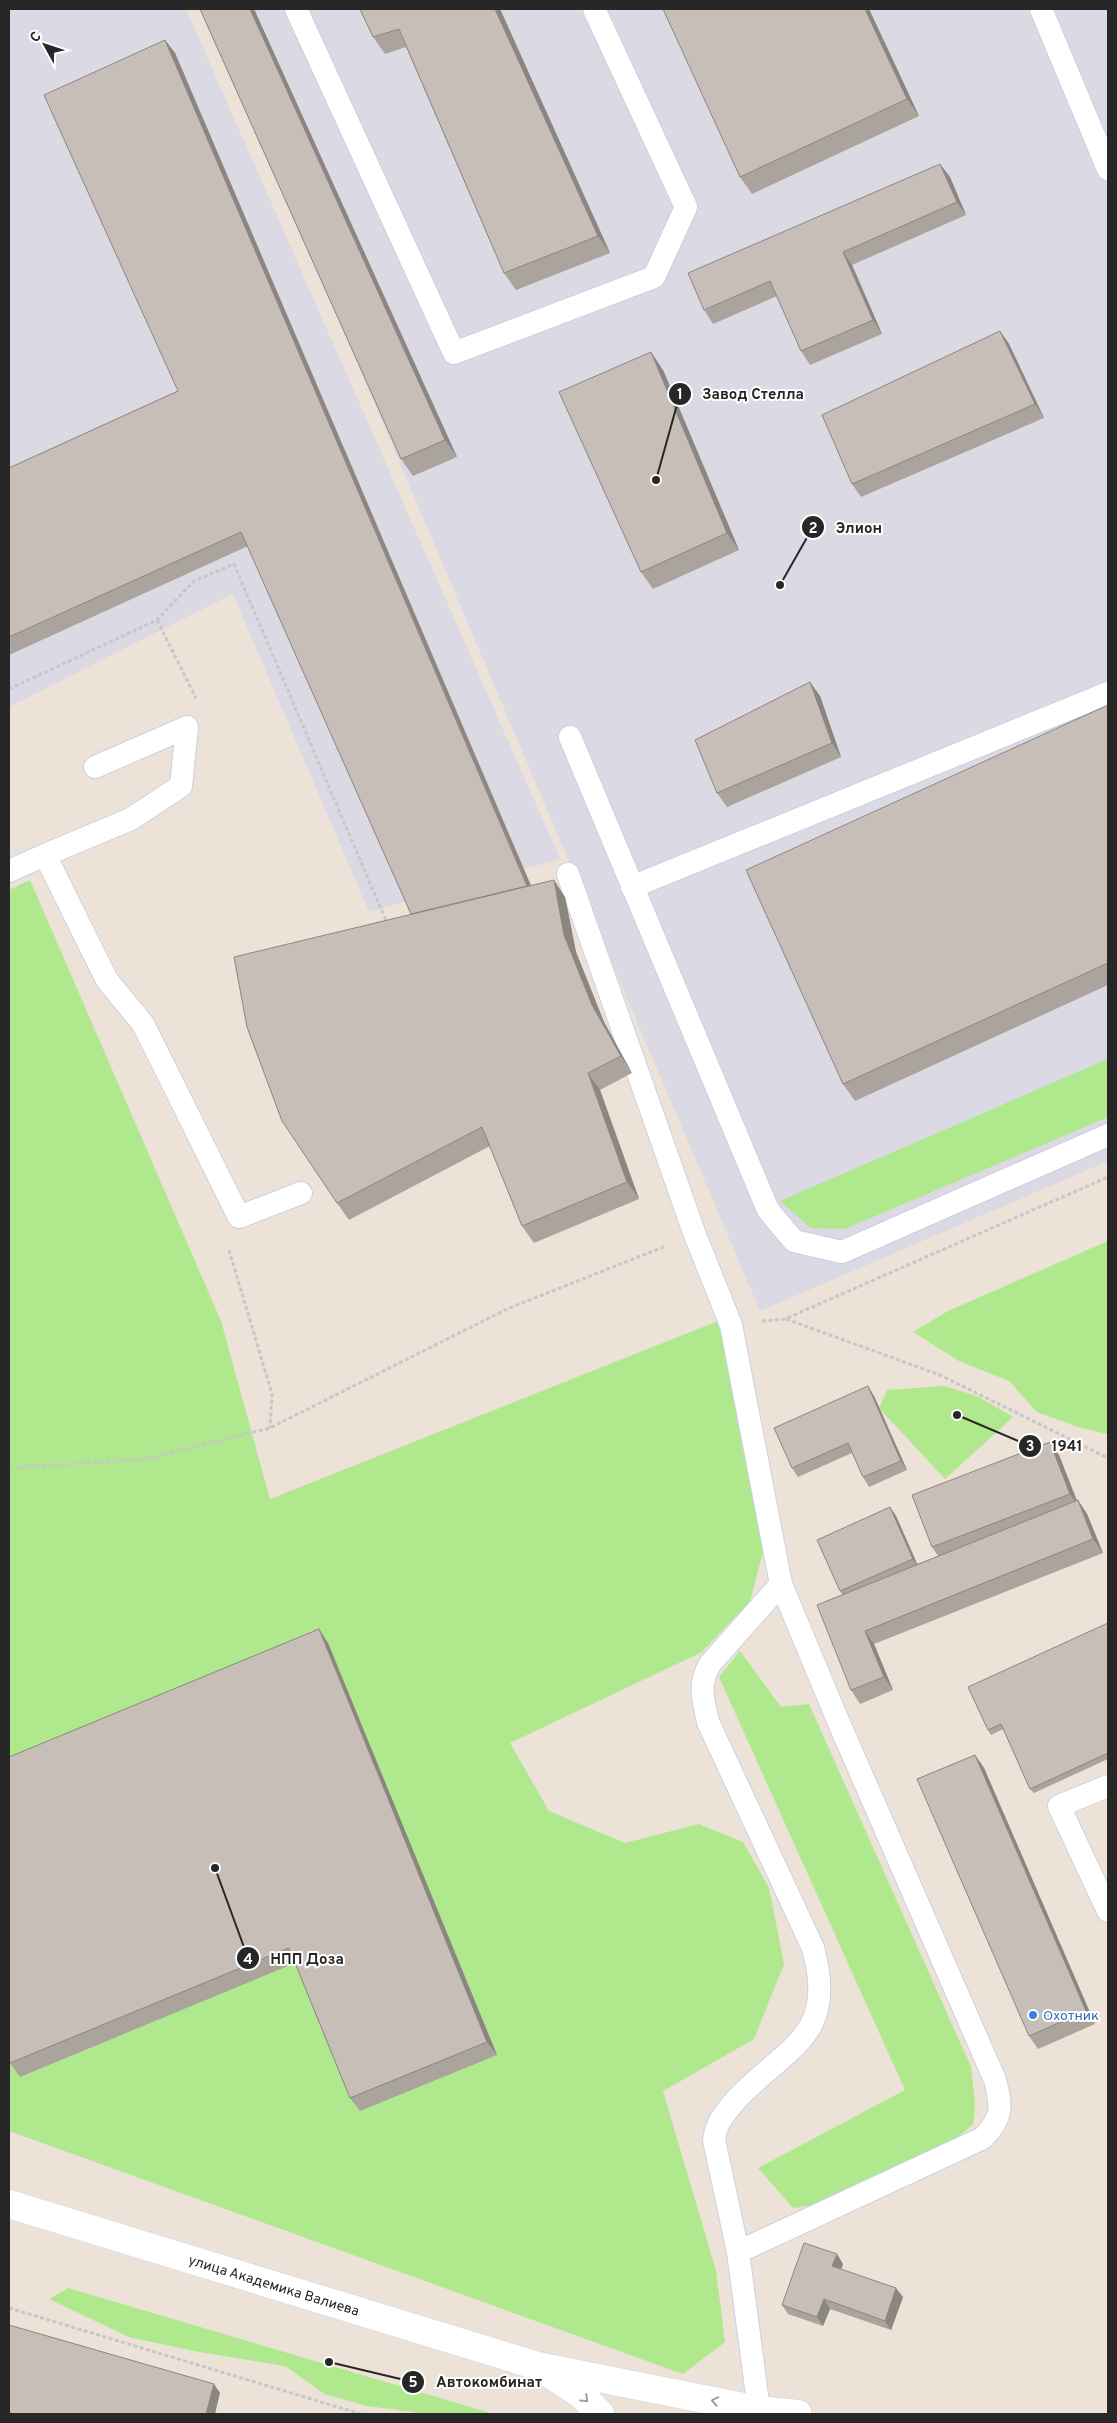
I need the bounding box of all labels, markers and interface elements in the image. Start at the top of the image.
north arrow [20,20,70,70]
text: С [27,29,46,47]
callout: Завод Стелла [667,379,814,409]
text: 1 [677,386,683,405]
text: Завод Стелла [702,386,804,405]
callout: Элион [800,512,892,542]
text: 2 [808,520,818,539]
text: Элион [836,520,882,539]
callout: 1941 [1017,1431,1093,1461]
text: 3 [1026,1438,1035,1457]
text: 1941 [1052,1438,1082,1457]
callout: НПП Доза [235,1943,354,1973]
text: 4 [243,1951,253,1970]
text: НПП Доза [270,1951,344,1970]
place label: Охотник [1043,2008,1099,2025]
marker: Охотник [1027,2009,1039,2021]
street label: улица Академика Валиева [186,2252,361,2321]
callout: Автокомбинат [401,2367,552,2397]
text: 5 [408,2374,418,2393]
text: Автокомбинат [436,2374,542,2393]
one-way arrow [579,2393,588,2402]
one-way arrow [711,2396,720,2407]

